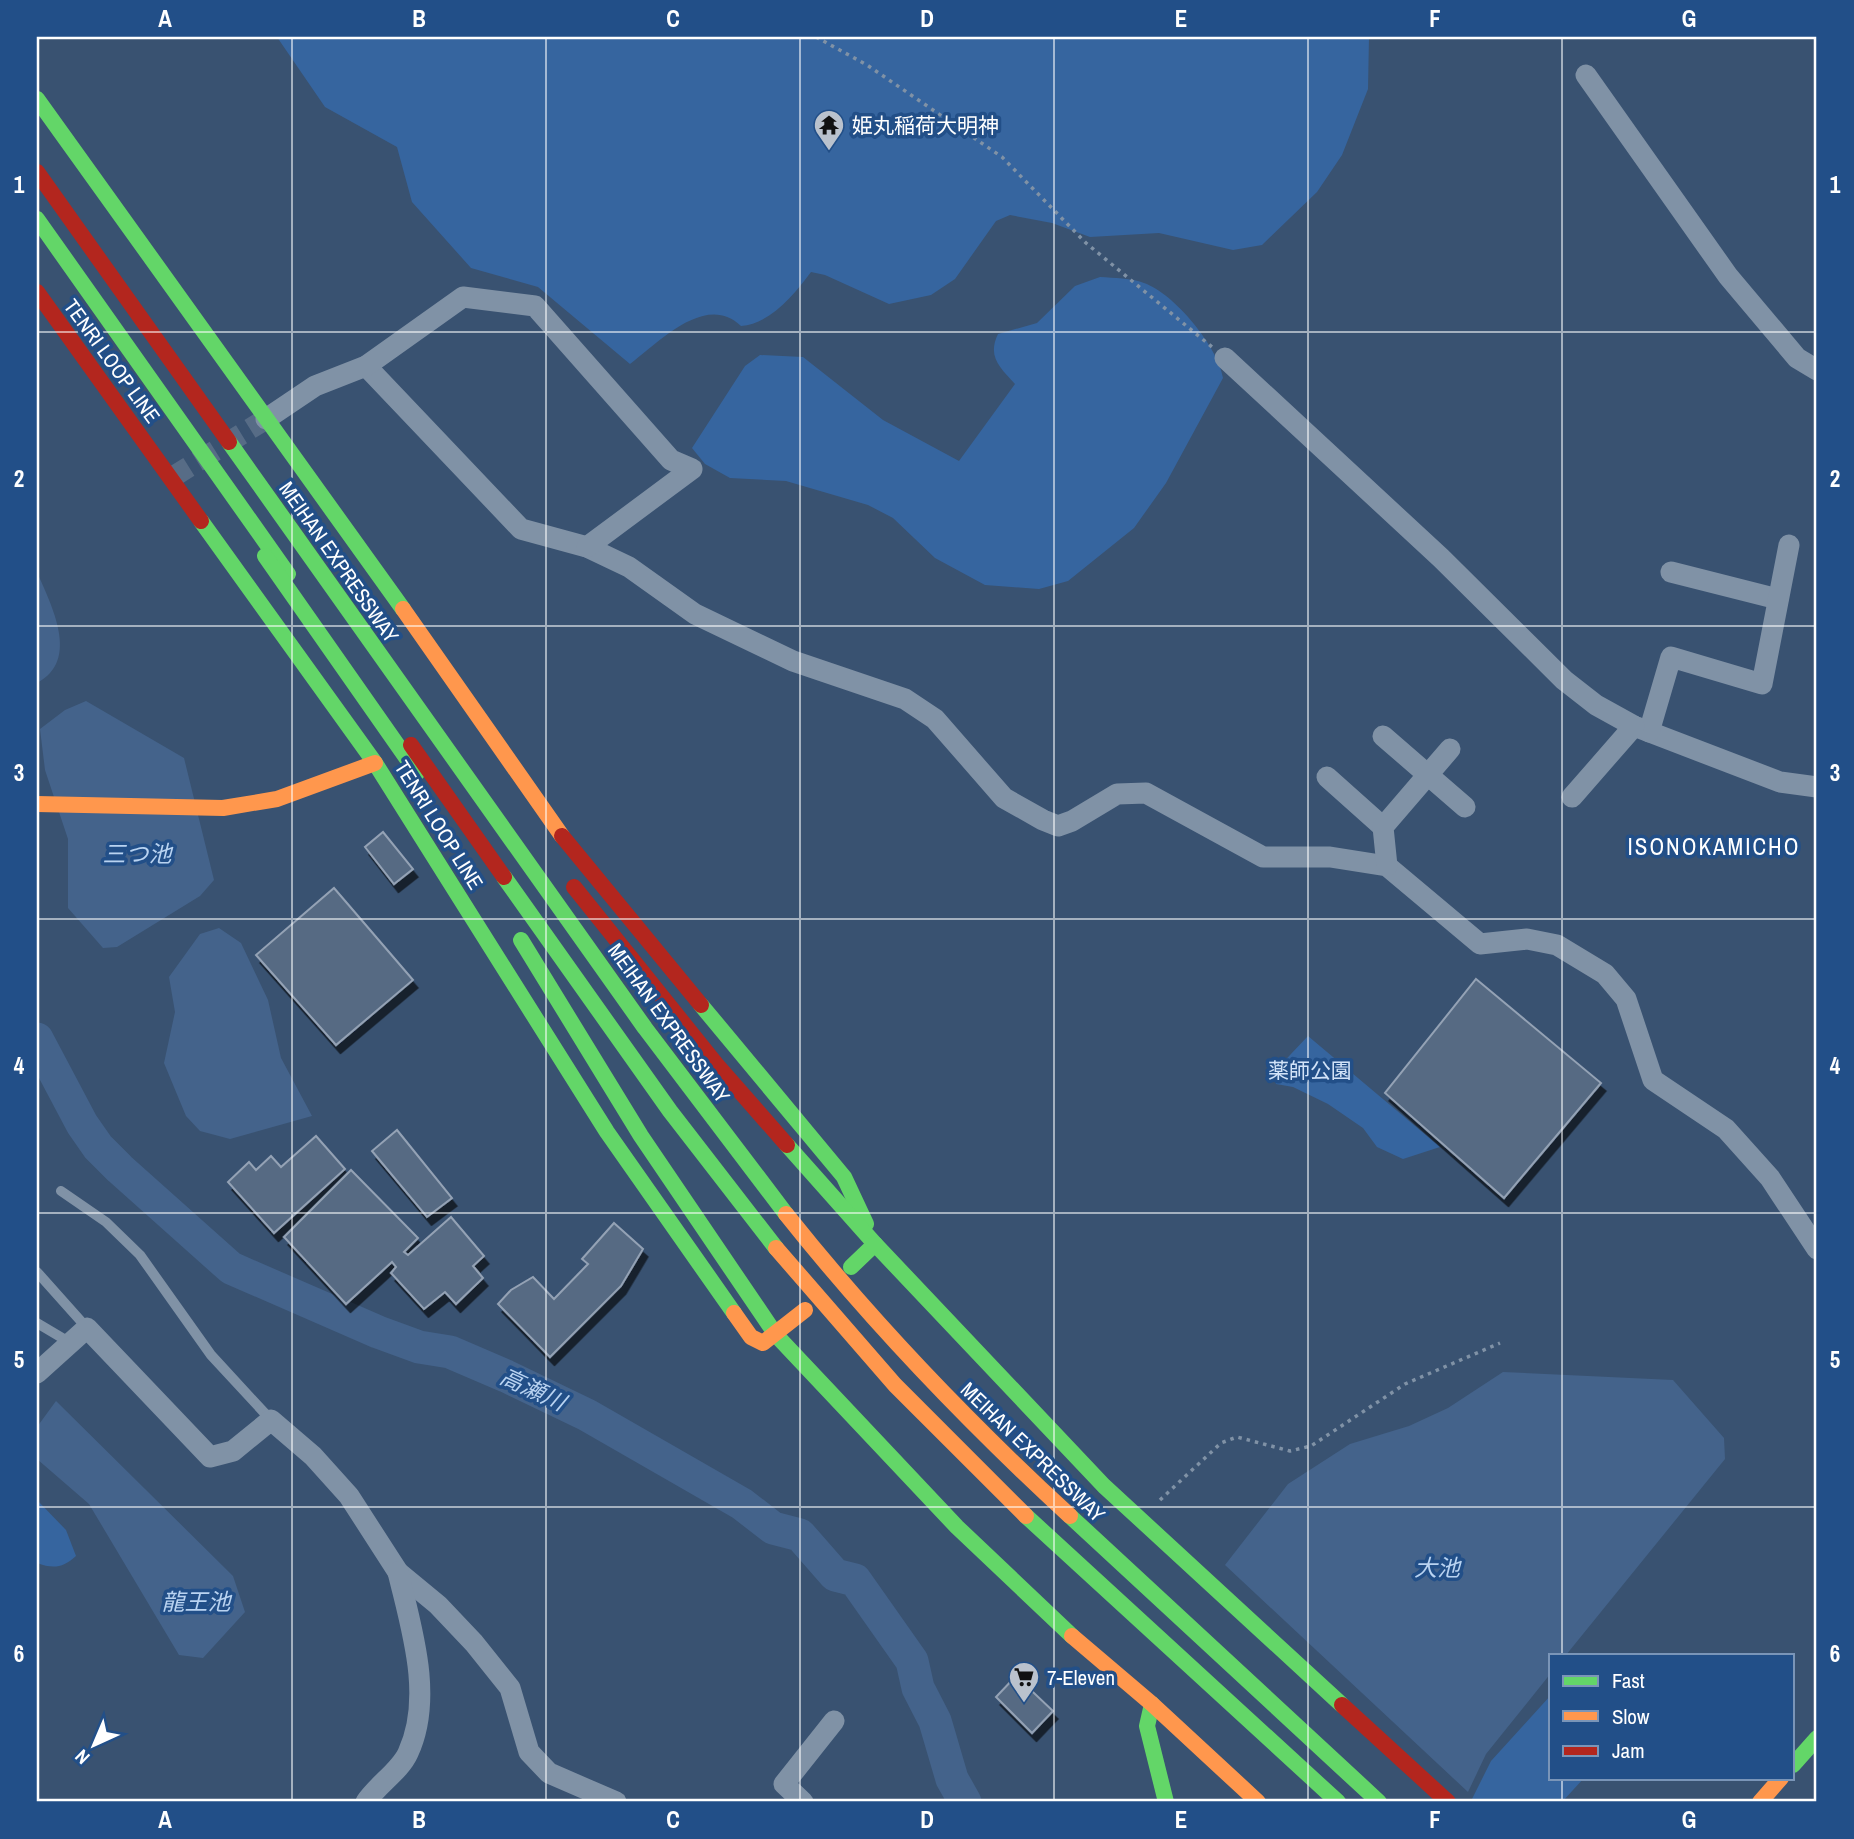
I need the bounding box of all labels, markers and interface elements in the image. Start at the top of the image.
text: A [158,3,172,34]
text: B [412,3,426,34]
text: C [666,3,680,34]
text: D [920,3,934,34]
text: E [1175,3,1187,34]
text: F [1429,3,1441,34]
text: G [1682,3,1696,34]
temple icon: 姫丸稲荷大明神 [812,108,846,152]
place label: 姫丸稲荷大明神 [852,111,999,140]
text: 1 [14,169,25,200]
text: 1 [1830,169,1841,200]
street label: TENRI LOOP LINE [57,293,167,429]
text: 2 [14,463,24,494]
text: 2 [1830,463,1840,494]
street label: MEIHAN EXPRESSWAY [273,476,406,649]
street label: TENRI LOOP LINE [388,755,490,895]
text: 3 [14,757,24,788]
text: 3 [1830,757,1840,788]
district label: ISONOKAMICHO [1628,831,1800,862]
water label: 三つ池 [103,838,174,869]
street label: MEIHAN EXPRESSWAY [601,937,737,1109]
text: 4 [14,1050,25,1081]
text: 4 [1830,1050,1841,1081]
park label: 薬師公園 [1268,1056,1352,1085]
text: 5 [14,1344,24,1375]
text: 5 [1830,1344,1840,1375]
water label: 高瀬川 [495,1360,574,1419]
street label: MEIHAN EXPRESSWAY [954,1375,1112,1529]
water label: 大池 [1414,1552,1462,1583]
water label: 龍王池 [162,1586,233,1617]
text: 6 [14,1638,24,1669]
text: 6 [1830,1638,1840,1669]
legend [1549,1654,1794,1780]
supermarket icon: 7-Eleven [1007,1660,1041,1704]
place label: 7-Eleven [1047,1663,1115,1692]
text: Fast [1612,1666,1645,1695]
text: Slow [1612,1702,1650,1731]
north arrow [60,1710,130,1780]
text: Jam [1612,1736,1645,1765]
text: N [69,1744,95,1770]
text: A [158,1804,172,1835]
text: B [412,1804,426,1835]
text: C [666,1804,680,1835]
text: D [920,1804,934,1835]
text: E [1175,1804,1187,1835]
text: F [1429,1804,1441,1835]
text: G [1682,1804,1696,1835]

